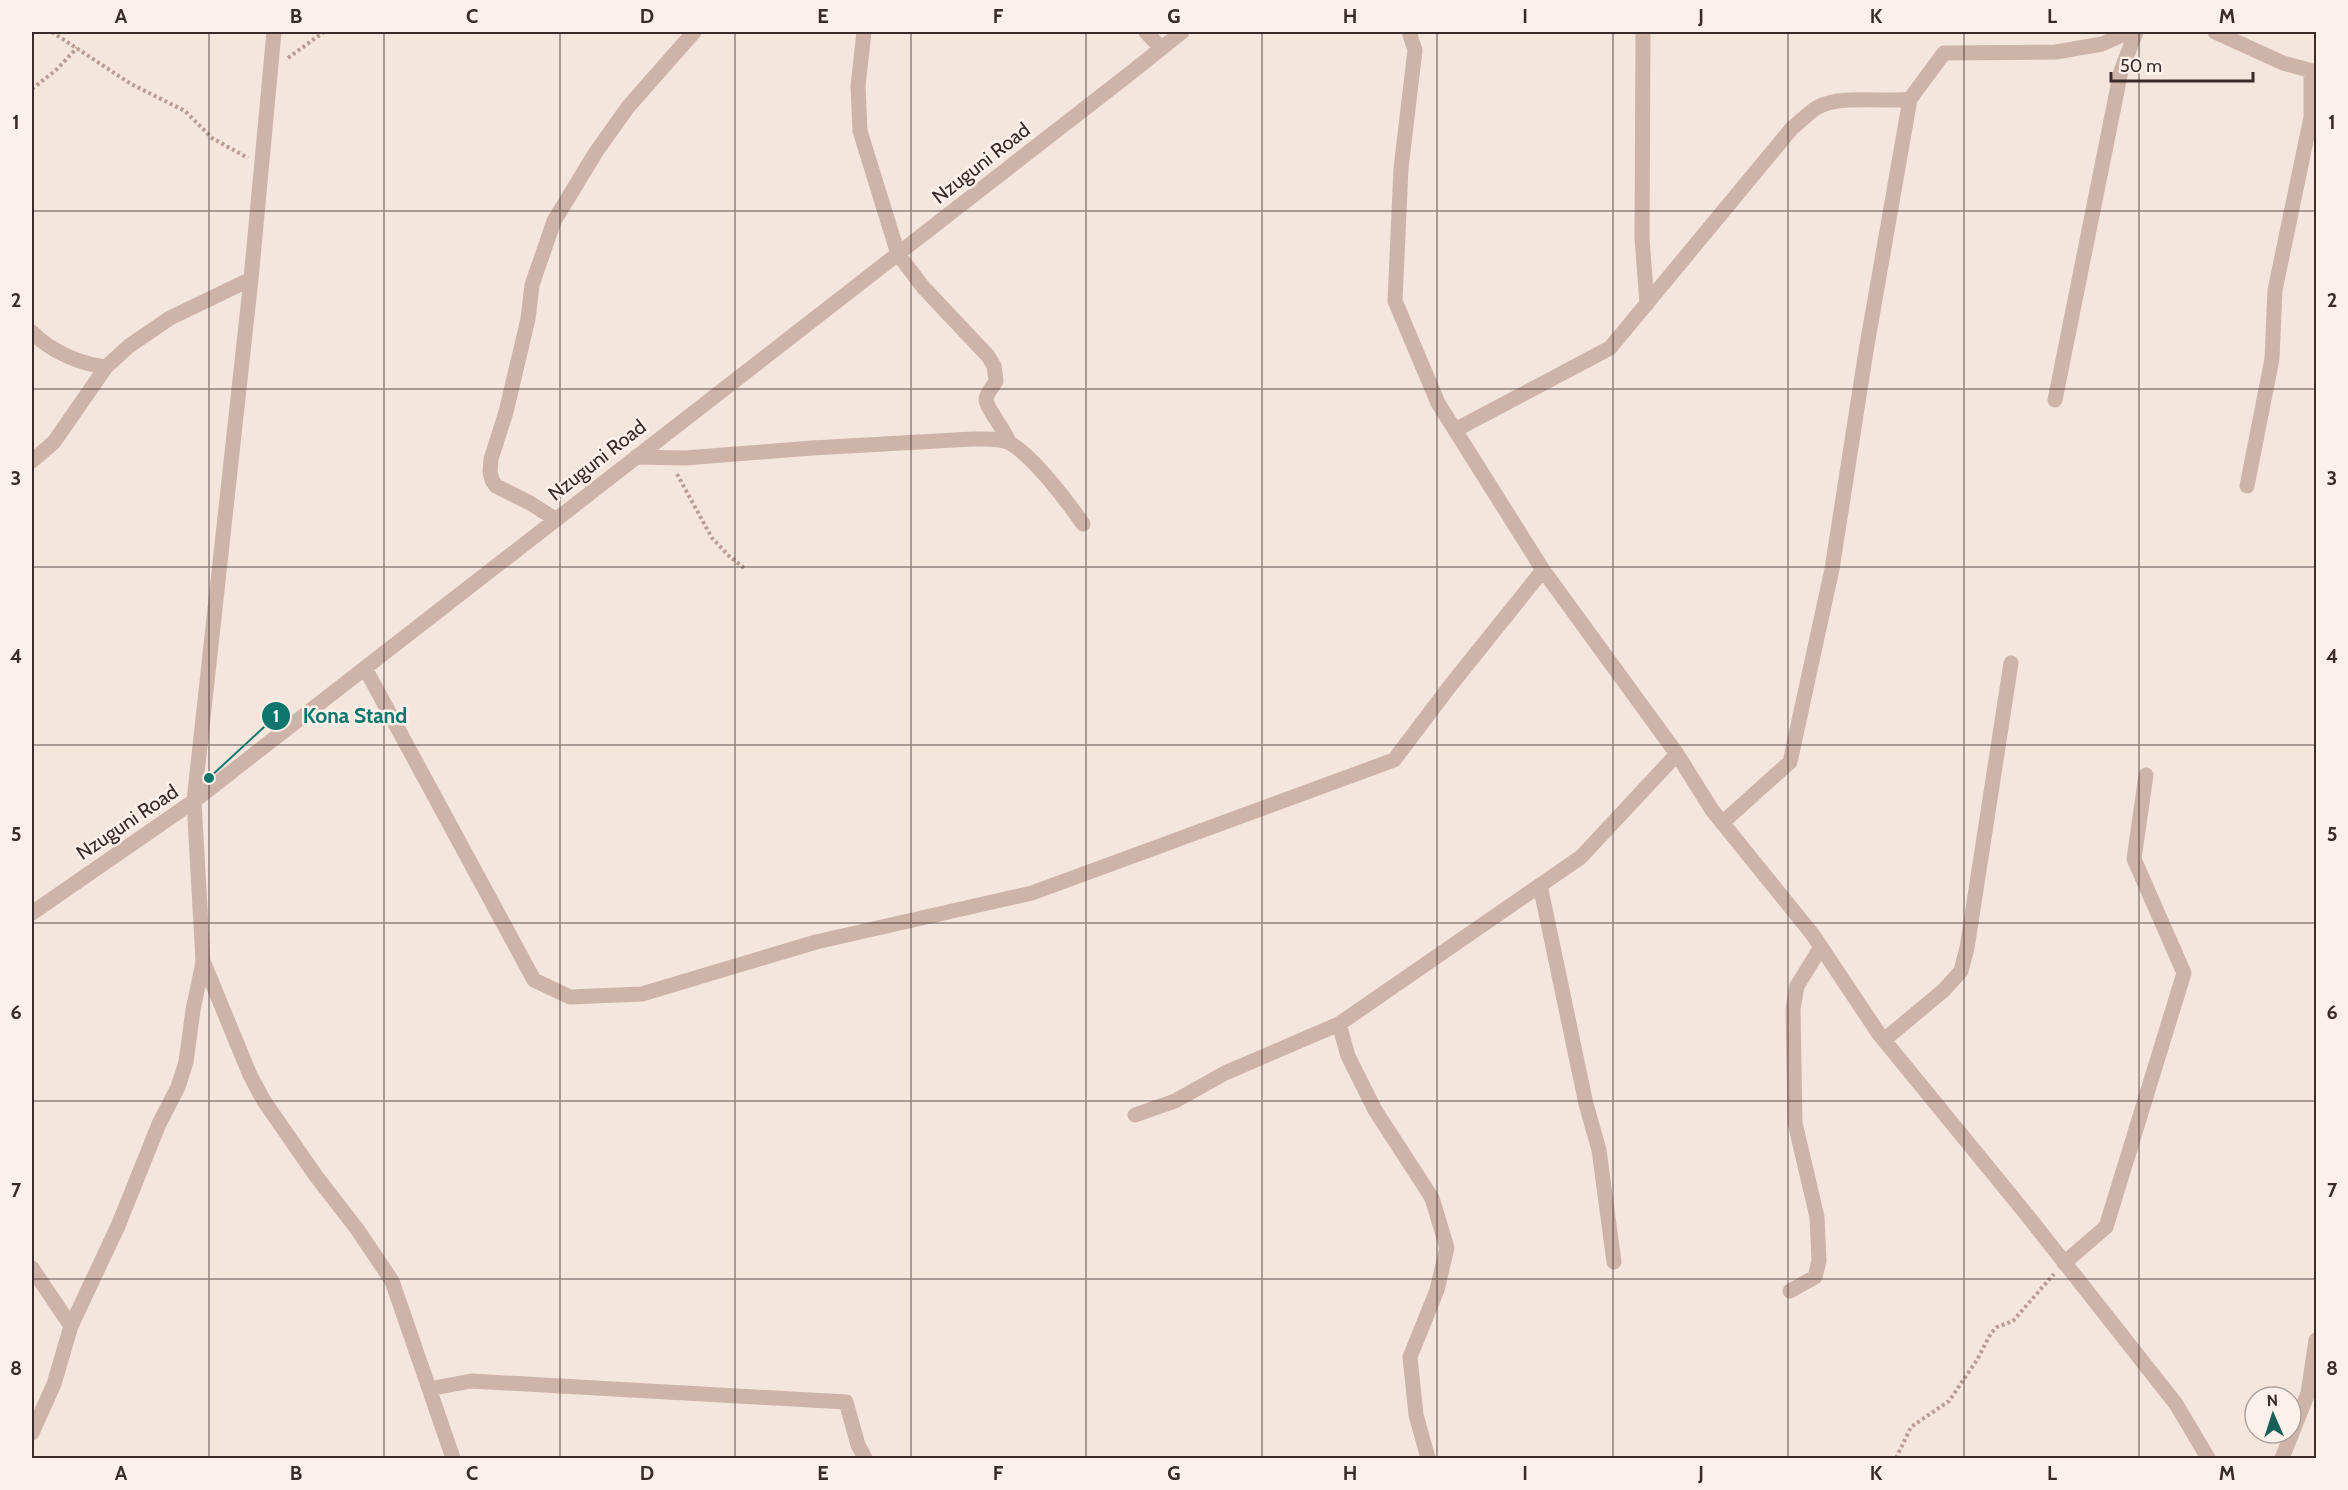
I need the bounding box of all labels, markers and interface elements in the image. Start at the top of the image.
text: A [115,4,128,28]
text: B [290,4,302,28]
text: C [466,4,478,28]
text: D [640,4,654,28]
text: E [817,4,829,28]
text: F [993,4,1004,28]
text: G [1167,4,1181,28]
text: H [1343,4,1357,28]
text: I [1522,4,1528,28]
text: J [1697,4,1704,28]
text: K [1870,4,1883,28]
text: L [2047,4,2057,28]
text: M [2219,4,2235,28]
scale bar [2111,45,2254,83]
text: 50 m [2120,55,2162,77]
text: 1 [12,110,20,134]
text: 1 [2328,110,2336,134]
street label: Nzuguni Road [927,117,1035,209]
text: 2 [11,288,21,312]
text: 2 [2327,288,2337,312]
street label: Nzuguni Road [543,414,651,506]
text: 3 [11,466,21,490]
text: 3 [2327,466,2337,490]
text: 4 [10,644,22,668]
text: 4 [2326,644,2338,668]
callout: Kona Stand [261,696,419,735]
text: Kona Stand [303,703,407,728]
text: 1 [273,705,279,727]
street label: Nzuguni Road [72,779,182,865]
text: 5 [11,822,21,846]
text: 5 [2327,822,2337,846]
text: 6 [10,1000,22,1024]
text: 6 [2326,1000,2338,1024]
text: 7 [11,1178,22,1202]
text: 7 [2327,1178,2338,1202]
text: 8 [10,1356,22,1380]
text: 8 [2326,1356,2338,1380]
north arrow [2243,1385,2303,1445]
text: N [2266,1391,2278,1410]
text: A [115,1461,128,1485]
text: B [290,1461,302,1485]
text: C [466,1461,478,1485]
text: D [640,1461,654,1485]
text: E [817,1461,829,1485]
text: F [993,1461,1004,1485]
text: G [1167,1461,1181,1485]
text: H [1343,1461,1357,1485]
text: I [1522,1461,1528,1485]
text: J [1697,1461,1704,1485]
text: K [1870,1461,1883,1485]
text: L [2047,1461,2057,1485]
text: M [2219,1461,2235,1485]

